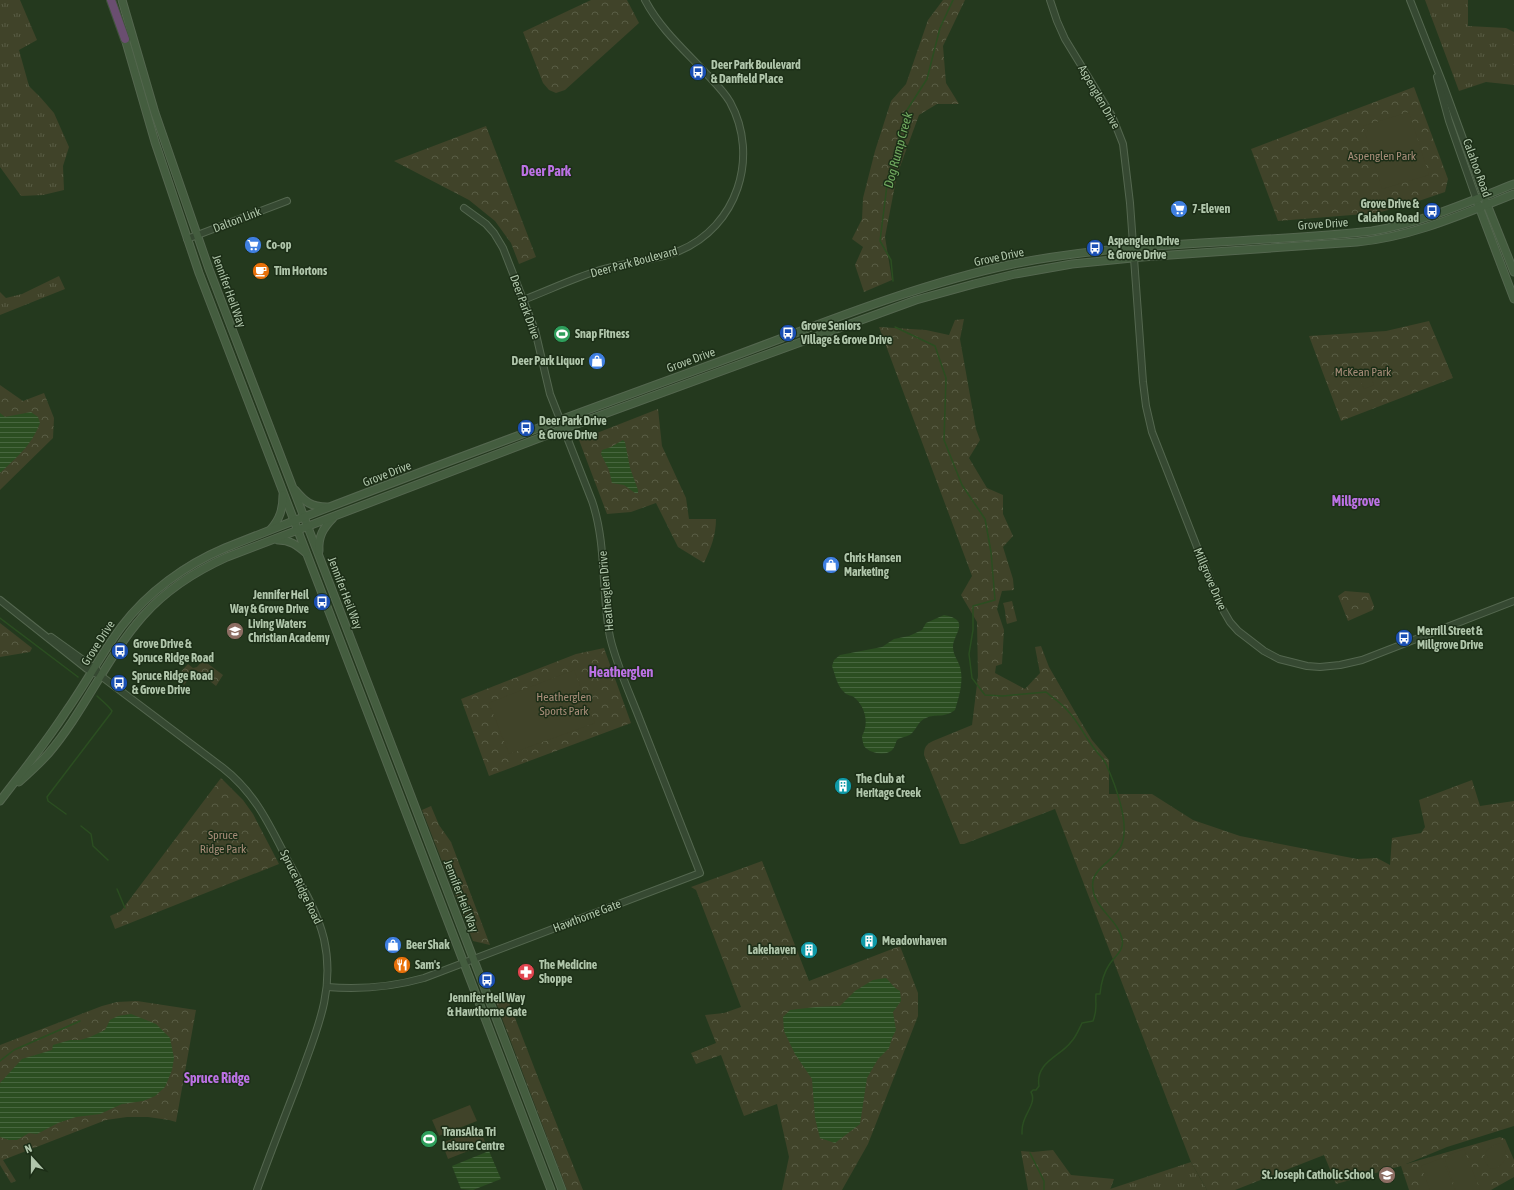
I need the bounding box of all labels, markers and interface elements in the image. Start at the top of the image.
place label: Deer Park Boulevard & Danfield Place [711,58,801,86]
bus stop icon: Deer Park Boulevard & Danfield Place [688,62,708,82]
street label: Aspenglen Drive [1075,63,1123,131]
water label: Dog Rump Creek [881,110,915,190]
street label: Calahoo Road [1460,137,1494,199]
park label: Aspenglen Park [1348,149,1417,163]
district label: Deer Park [521,163,572,179]
place label: Grove Drive & Calahoo Road [1358,197,1420,225]
supermarket icon: 7-Eleven [1169,199,1189,219]
bus stop icon: Grove Drive & Calahoo Road [1422,201,1442,221]
place label: 7-Eleven [1192,202,1230,216]
street label: Dalton Link [211,204,264,236]
street label: Grove Drive [1297,215,1349,233]
place label: Aspenglen Drive & Grove Drive [1107,234,1180,262]
supermarket icon: Co-op [243,235,263,255]
place label: Co-op [266,238,292,252]
bus stop icon: Aspenglen Drive & Grove Drive [1085,238,1105,258]
street label: Deer Park Boulevard [589,244,679,280]
street label: Grove Drive [973,245,1025,269]
street label: Jennifer Heil Way [209,253,249,329]
cafe icon: Tim Hortons [251,261,271,281]
place label: Tim Hortons [274,264,328,278]
street label: Deer Park Drive [507,273,543,341]
place label: Grove Seniors Village & Grove Drive [800,319,893,347]
bus stop icon: Grove Seniors Village & Grove Drive [778,323,798,343]
sports icon: Snap Fitness [552,324,572,344]
place label: Snap Fitness [575,327,630,341]
street label: Grove Drive [665,345,717,375]
shop icon: Deer Park Liquor [587,351,607,371]
place label: Deer Park Liquor [512,354,584,368]
park label: McKean Park [1335,365,1392,379]
place label: Deer Park Drive & Grove Drive [539,414,607,442]
bus stop icon: Deer Park Drive & Grove Drive [516,418,536,438]
street label: Grove Drive [361,458,413,490]
district label: Millgrove [1332,493,1380,509]
street label: Millgrove Drive [1191,546,1229,612]
street label: Heatherglen Drive [596,550,616,632]
place label: Chris Hansen Marketing [844,551,901,579]
street label: Jennifer Heil Way [325,555,365,631]
shop icon: Chris Hansen Marketing [821,555,841,575]
place label: Jennifer Heil Way & Grove Drive [229,588,310,616]
bus stop icon: Jennifer Heil Way & Grove Drive [312,592,332,612]
place label: Living Waters Christian Academy [248,617,330,645]
street label: Grove Drive [78,618,118,668]
school or university icon: Living Waters Christian Academy [225,621,245,641]
place label: Merrill Street & Millgrove Drive [1417,624,1484,652]
bus stop icon: Merrill Street & Millgrove Drive [1394,628,1414,648]
place label: Grove Drive & Spruce Ridge Road [133,637,214,665]
bus stop icon: Grove Drive & Spruce Ridge Road [110,641,130,661]
district label: Heatherglen [589,664,654,680]
place label: Spruce Ridge Road & Grove Drive [132,669,213,697]
bus stop icon: Spruce Ridge Road & Grove Drive [109,673,129,693]
park label: Heatherglen Sports Park [536,690,592,718]
place label: The Club at Heritage Creek [856,772,922,800]
building icon: The Club at Heritage Creek [833,776,853,796]
park label: Spruce Ridge Park [200,828,247,856]
street label: Spruce Ridge Road [277,848,325,926]
street label: Jennifer Heil Way [441,858,481,934]
street label: Hawthorne Gate [551,897,623,935]
building icon: Meadowhaven [859,931,879,951]
place label: Meadowhaven [882,934,947,948]
shop icon: Beer Shak [383,935,403,955]
place label: Beer Shak [406,938,450,952]
building icon: Lakehaven [799,940,819,960]
place label: Lakehaven [748,943,796,957]
restaurant icon: Sam's [392,955,412,975]
place label: Sam's [415,958,441,972]
place label: The Medicine Shoppe [539,958,598,986]
pharmacy icon: The Medicine Shoppe [516,962,536,982]
bus stop icon: Jennifer Heil Way & Hawthorne Gate [477,970,497,990]
place label: Jennifer Heil Way & Hawthorne Gate [447,991,527,1019]
district label: Spruce Ridge [184,1070,250,1086]
place label: TransAlta Tri Leisure Centre [442,1125,505,1153]
sports icon: TransAlta Tri Leisure Centre [419,1129,439,1149]
north arrow [12,1138,52,1178]
text: N [23,1142,34,1155]
school or university icon: St. Joseph Catholic School [1377,1165,1397,1185]
place label: St. Joseph Catholic School [1262,1168,1375,1182]

